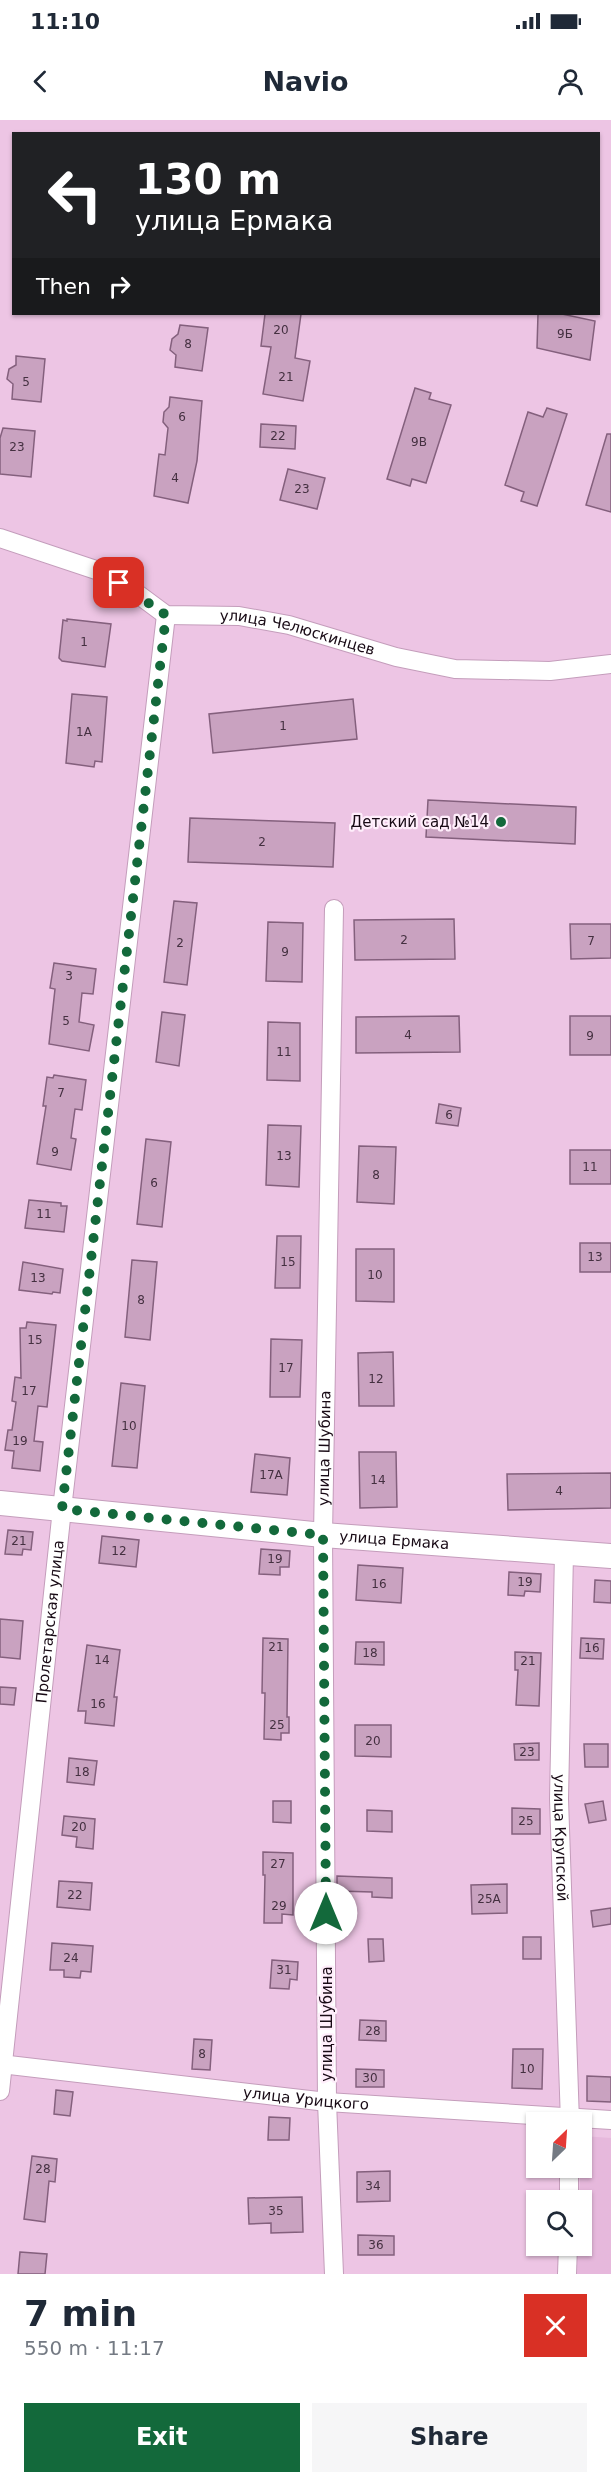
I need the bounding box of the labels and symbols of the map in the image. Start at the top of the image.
house number: 20 [273,323,289,337]
house number: 9Б [557,327,573,341]
house number: 8 [184,337,192,351]
house number: 21 [278,370,294,384]
house number: 5 [22,375,30,389]
house number: 6 [178,410,186,424]
house number: 22 [270,429,286,443]
house number: 9В [411,435,427,449]
house number: 23 [9,440,25,454]
house number: 4 [171,471,179,485]
house number: 23 [294,482,310,496]
pin [93,557,144,608]
street label: улица Челюскинцев [220,607,377,659]
house number: 1 [80,635,88,649]
house number: 1 [279,719,287,733]
house number: 1А [76,725,93,739]
place label: Детский сад №14 [350,813,489,831]
marker: Детский сад №14 [494,815,508,829]
house number: 2 [258,835,266,849]
house number: 2 [400,933,408,947]
house number: 7 [587,934,595,948]
house number: 2 [176,936,184,950]
house number: 9 [281,945,289,959]
house number: 3 [65,969,73,983]
house number: 5 [62,1014,70,1028]
house number: 4 [404,1028,412,1042]
house number: 9 [586,1029,594,1043]
house number: 11 [276,1045,292,1059]
house number: 7 [57,1086,65,1100]
house number: 6 [445,1108,453,1122]
house number: 9 [51,1145,59,1159]
house number: 13 [276,1149,292,1163]
house number: 11 [582,1160,598,1174]
house number: 8 [372,1168,380,1182]
house number: 6 [150,1176,158,1190]
house number: 11 [36,1207,52,1221]
house number: 13 [587,1250,603,1264]
house number: 15 [280,1255,296,1269]
house number: 10 [367,1268,383,1282]
house number: 13 [30,1271,46,1285]
house number: 8 [137,1293,145,1307]
house number: 15 [27,1333,43,1347]
house number: 17 [278,1361,294,1375]
house number: 12 [368,1372,384,1386]
house number: 17 [21,1384,37,1398]
street label: улица Шубина [315,1390,335,1506]
house number: 10 [121,1419,137,1433]
house number: 19 [12,1434,28,1448]
house number: 17А [259,1468,284,1482]
house number: 14 [370,1473,386,1487]
house number: 4 [555,1484,563,1498]
street label: улица Ермака [339,1527,450,1553]
house number: 21 [11,1534,27,1548]
street label: Пролетарская улица [32,1539,68,1704]
house number: 12 [111,1544,127,1558]
house number: 19 [267,1552,283,1566]
house number: 19 [517,1575,533,1589]
house number: 16 [371,1577,387,1591]
house number: 21 [268,1640,284,1654]
house number: 16 [584,1641,600,1655]
house number: 18 [362,1646,378,1660]
house number: 14 [94,1653,110,1667]
house number: 21 [520,1654,536,1668]
house number: 16 [90,1697,106,1711]
house number: 25 [269,1718,285,1732]
house number: 20 [365,1734,381,1748]
house number: 23 [519,1745,535,1759]
house number: 18 [74,1765,90,1779]
street label: улица Крупской [550,1774,571,1902]
house number: 25 [518,1814,534,1828]
house number: 20 [71,1820,87,1834]
house number: 27 [270,1857,286,1871]
position arrow [294,1881,358,1945]
house number: 22 [67,1888,83,1902]
house number: 25А [477,1892,502,1906]
house number: 29 [271,1899,287,1913]
house number: 24 [63,1951,79,1965]
house number: 31 [276,1963,292,1977]
street label: улица Шубина [318,1966,336,2082]
house number: 28 [365,2024,381,2038]
house number: 8 [198,2047,206,2061]
house number: 10 [519,2062,535,2076]
house number: 30 [362,2071,378,2085]
street label: улица Урицкого [242,2083,369,2114]
north arrow [526,2112,592,2178]
house number: 28 [35,2162,51,2176]
house number: 34 [365,2179,381,2193]
house number: 35 [268,2204,284,2218]
house number: 36 [368,2238,384,2252]

